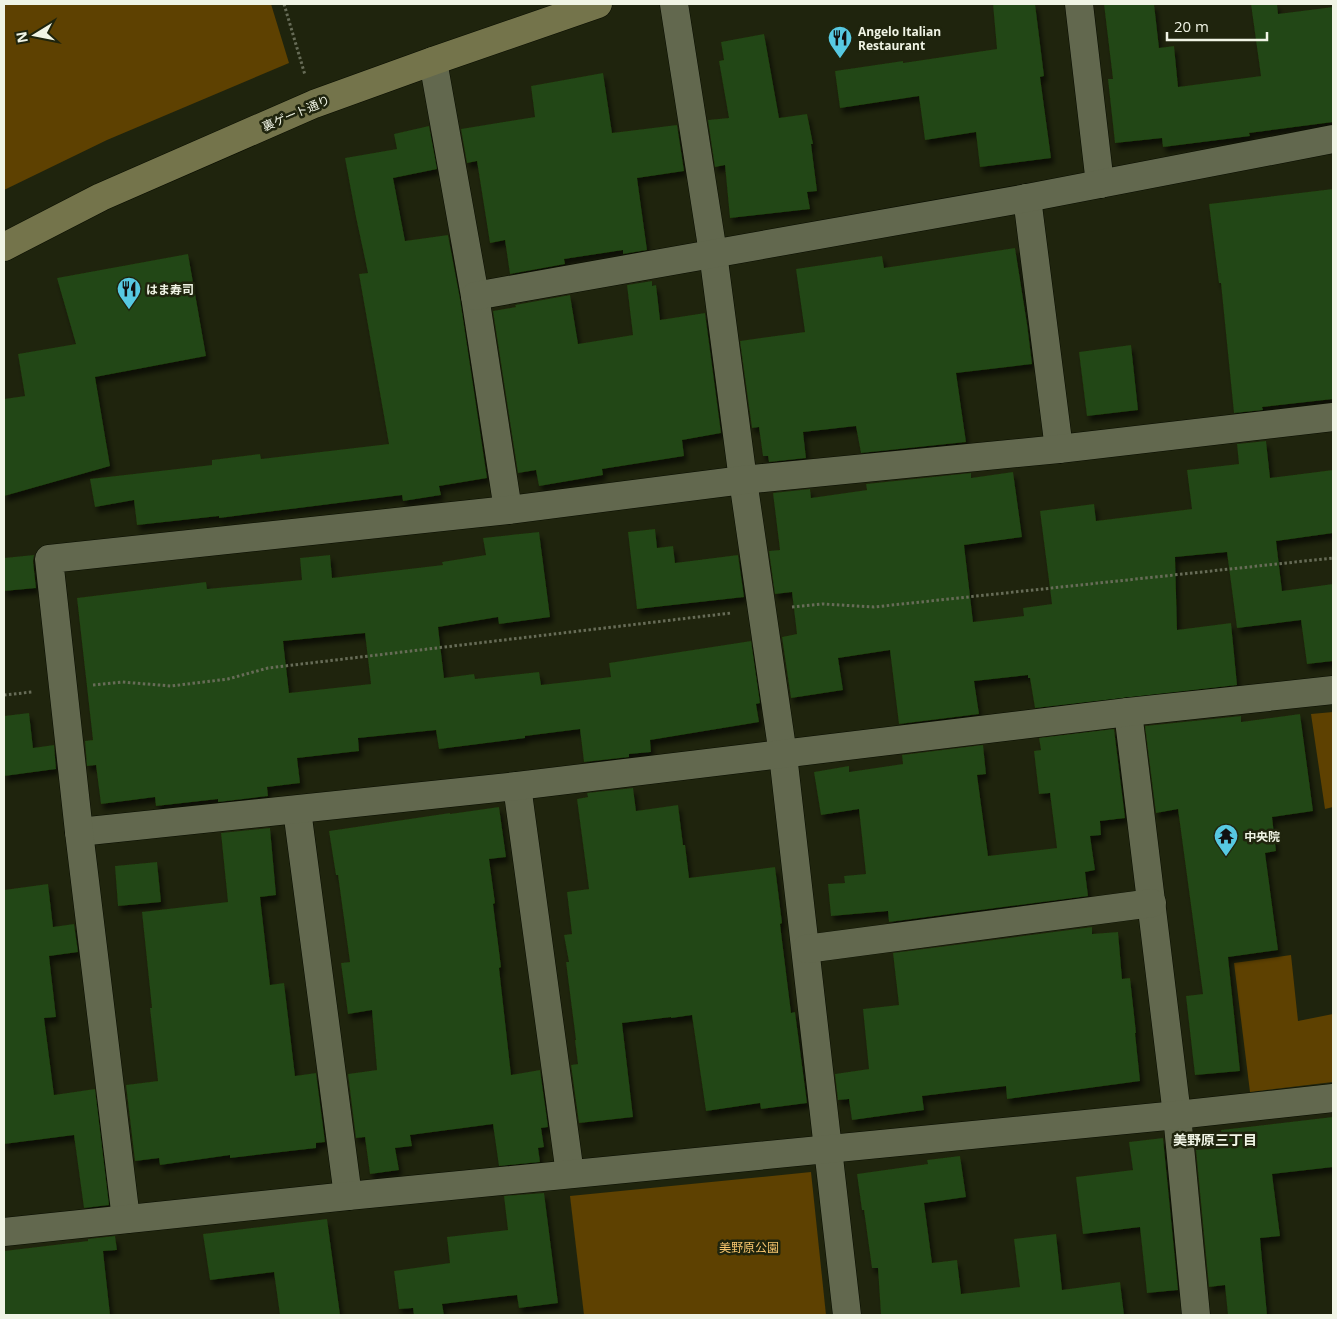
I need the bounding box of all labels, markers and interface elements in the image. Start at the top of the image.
north arrow [10,10,60,60]
scale bar [1167,10,1267,42]
text: 20 m [1174,16,1209,36]
place label: Angelo Italian Restaurant [858,23,941,54]
restaurant icon: Angelo Italian Restaurant [827,25,853,59]
text: N [11,30,32,45]
street label: 裏ゲート通り [260,91,332,135]
restaurant icon: はま寿司 [116,276,142,310]
place label: はま寿司 [146,281,194,298]
temple icon: 中央院 [1213,823,1239,857]
place label: 中央院 [1244,828,1280,845]
district label: 美野原三丁目 [1173,1130,1257,1149]
park label: 美野原公園 [719,1239,779,1256]

